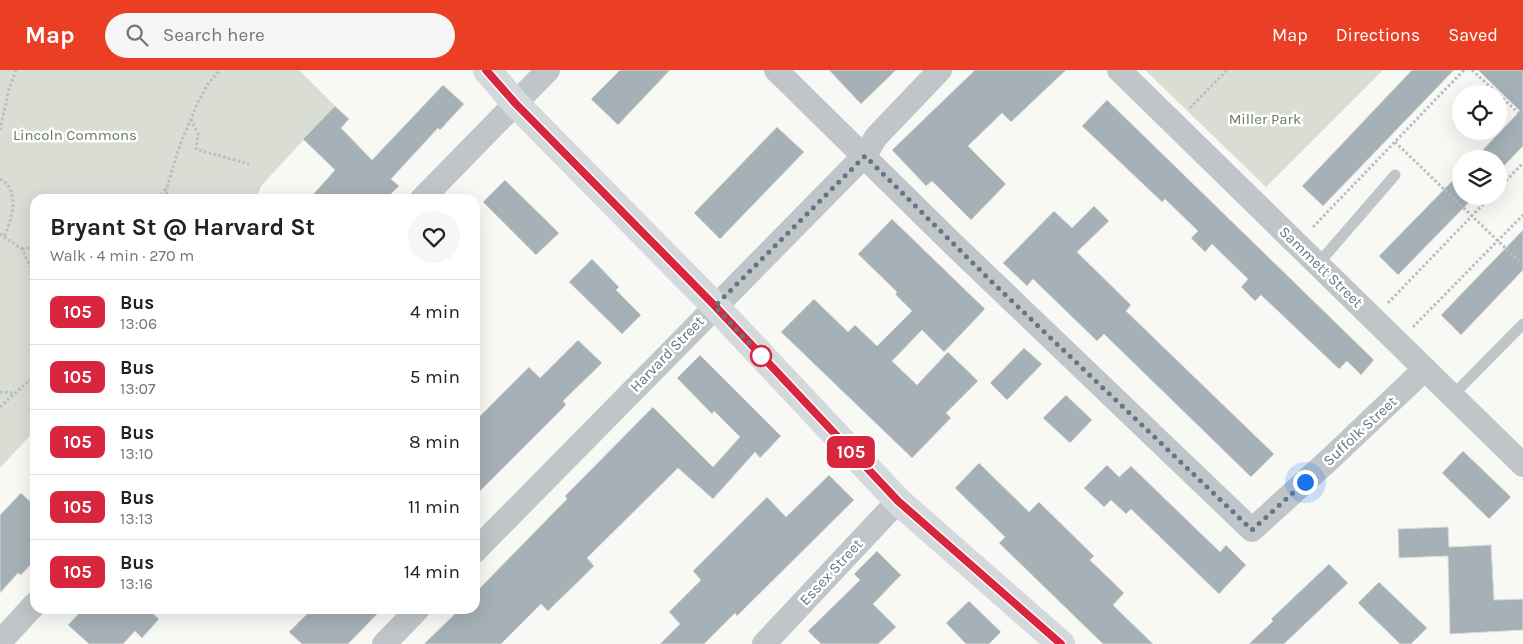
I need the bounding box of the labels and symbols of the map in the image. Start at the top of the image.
park label: Miller Park [1229,110,1301,128]
park label: Lincoln Commons [13,126,137,144]
street label: Sammett Street [1276,223,1367,312]
street label: Harvard Street [626,312,708,396]
unlabelled marker [750,345,772,367]
street label: Suffolk Street [1319,392,1401,470]
line badge: 105 [822,436,880,468]
your location [1293,470,1318,495]
street label: Essex Street [796,535,867,609]

